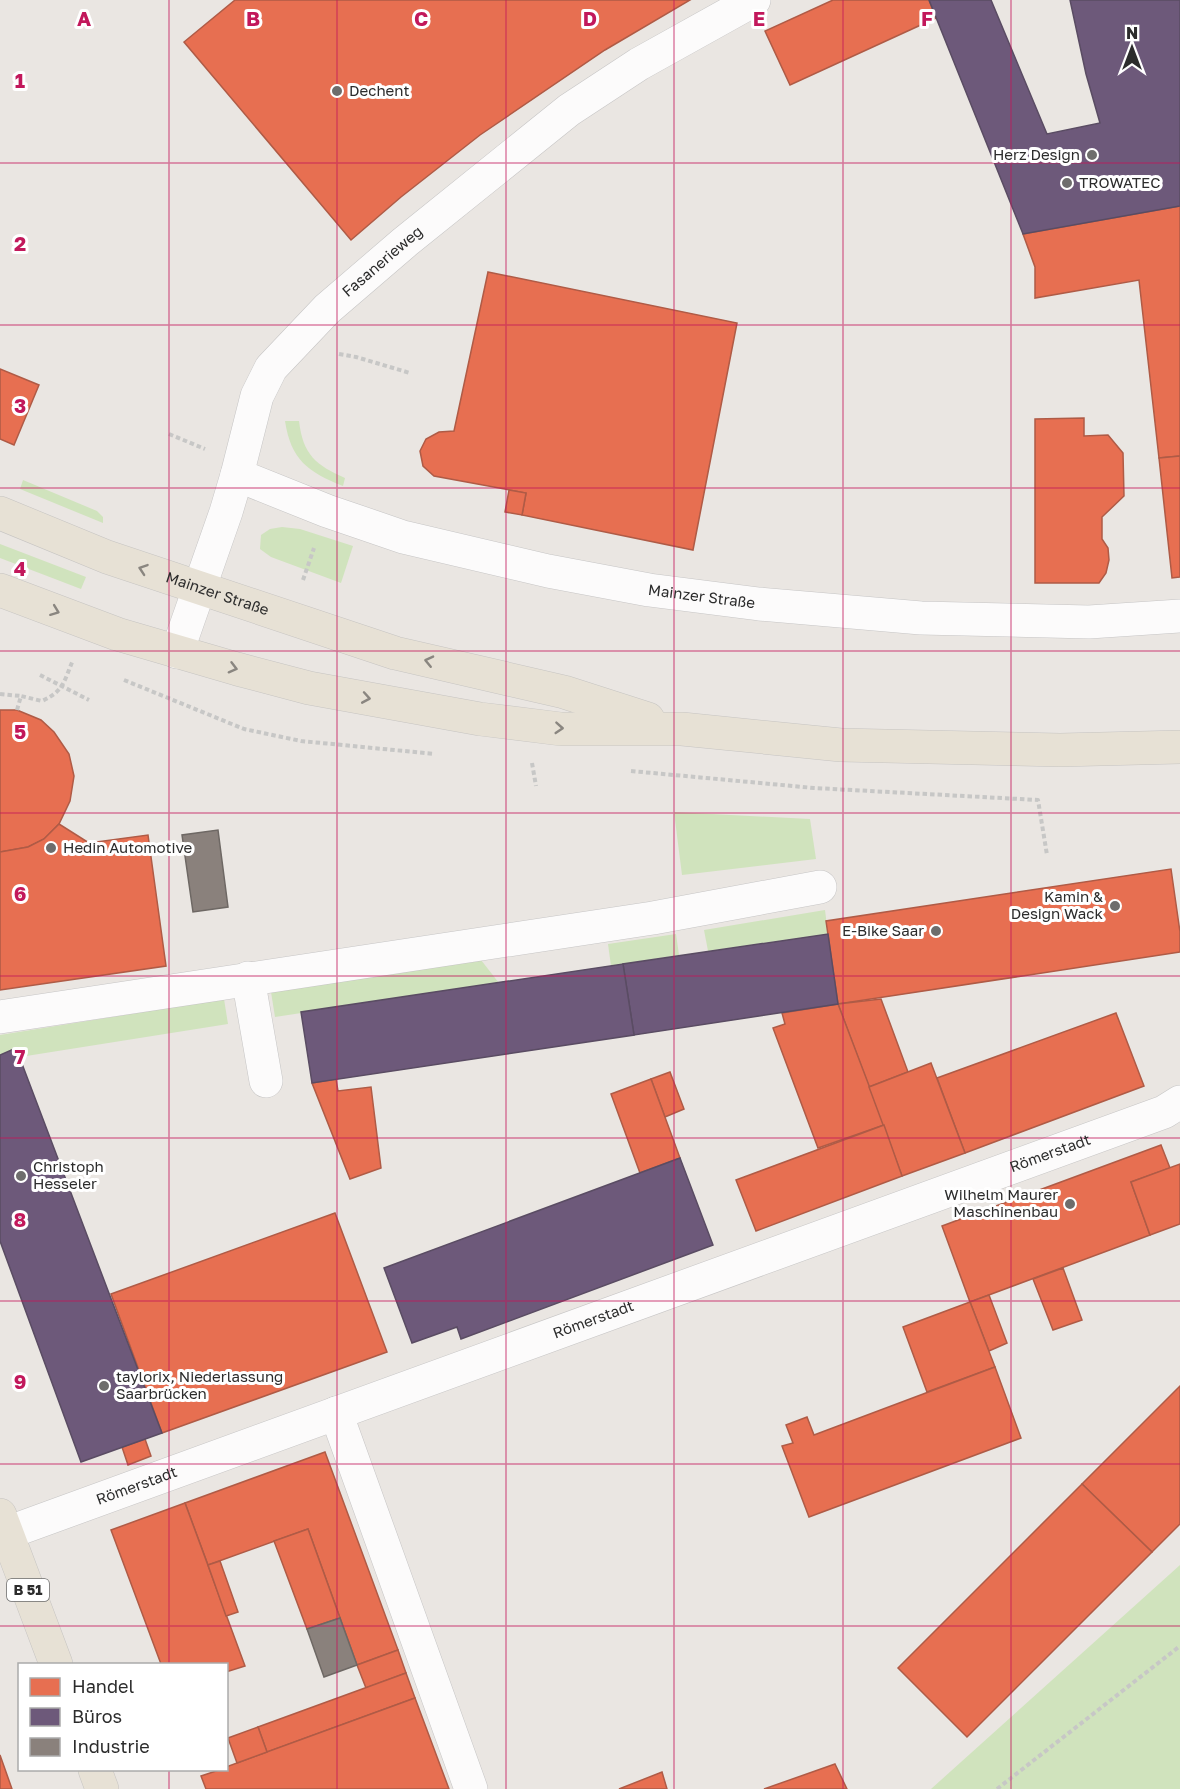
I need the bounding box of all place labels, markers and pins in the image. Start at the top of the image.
place label: Dechent [349,81,409,99]
marker: Dechent [330,84,344,98]
place label: Herz Design [993,145,1080,163]
marker: Herz Design [1085,148,1099,162]
place label: TROWATEC [1079,173,1160,191]
marker: TROWATEC [1060,176,1074,190]
place label: Hedin Automotive [63,838,193,856]
marker: Hedin Automotive [44,841,58,855]
place label: Kamin & Design Wack [1011,887,1104,922]
marker: Kamin & Design Wack [1108,899,1122,913]
place label: E-Bike Saar [842,921,924,939]
marker: E-Bike Saar [929,924,943,938]
place label: Christoph Hesseler [33,1157,104,1192]
marker: Christoph Hesseler [14,1169,28,1183]
place label: Wilhelm Maurer Maschinenbau [944,1185,1058,1220]
marker: Wilhelm Maurer Maschinenbau [1063,1197,1077,1211]
place label: taylorix, Niederlassung Saarbrücken [116,1367,283,1402]
marker: taylorix, Niederlassung Saarbrücken [97,1379,111,1393]

